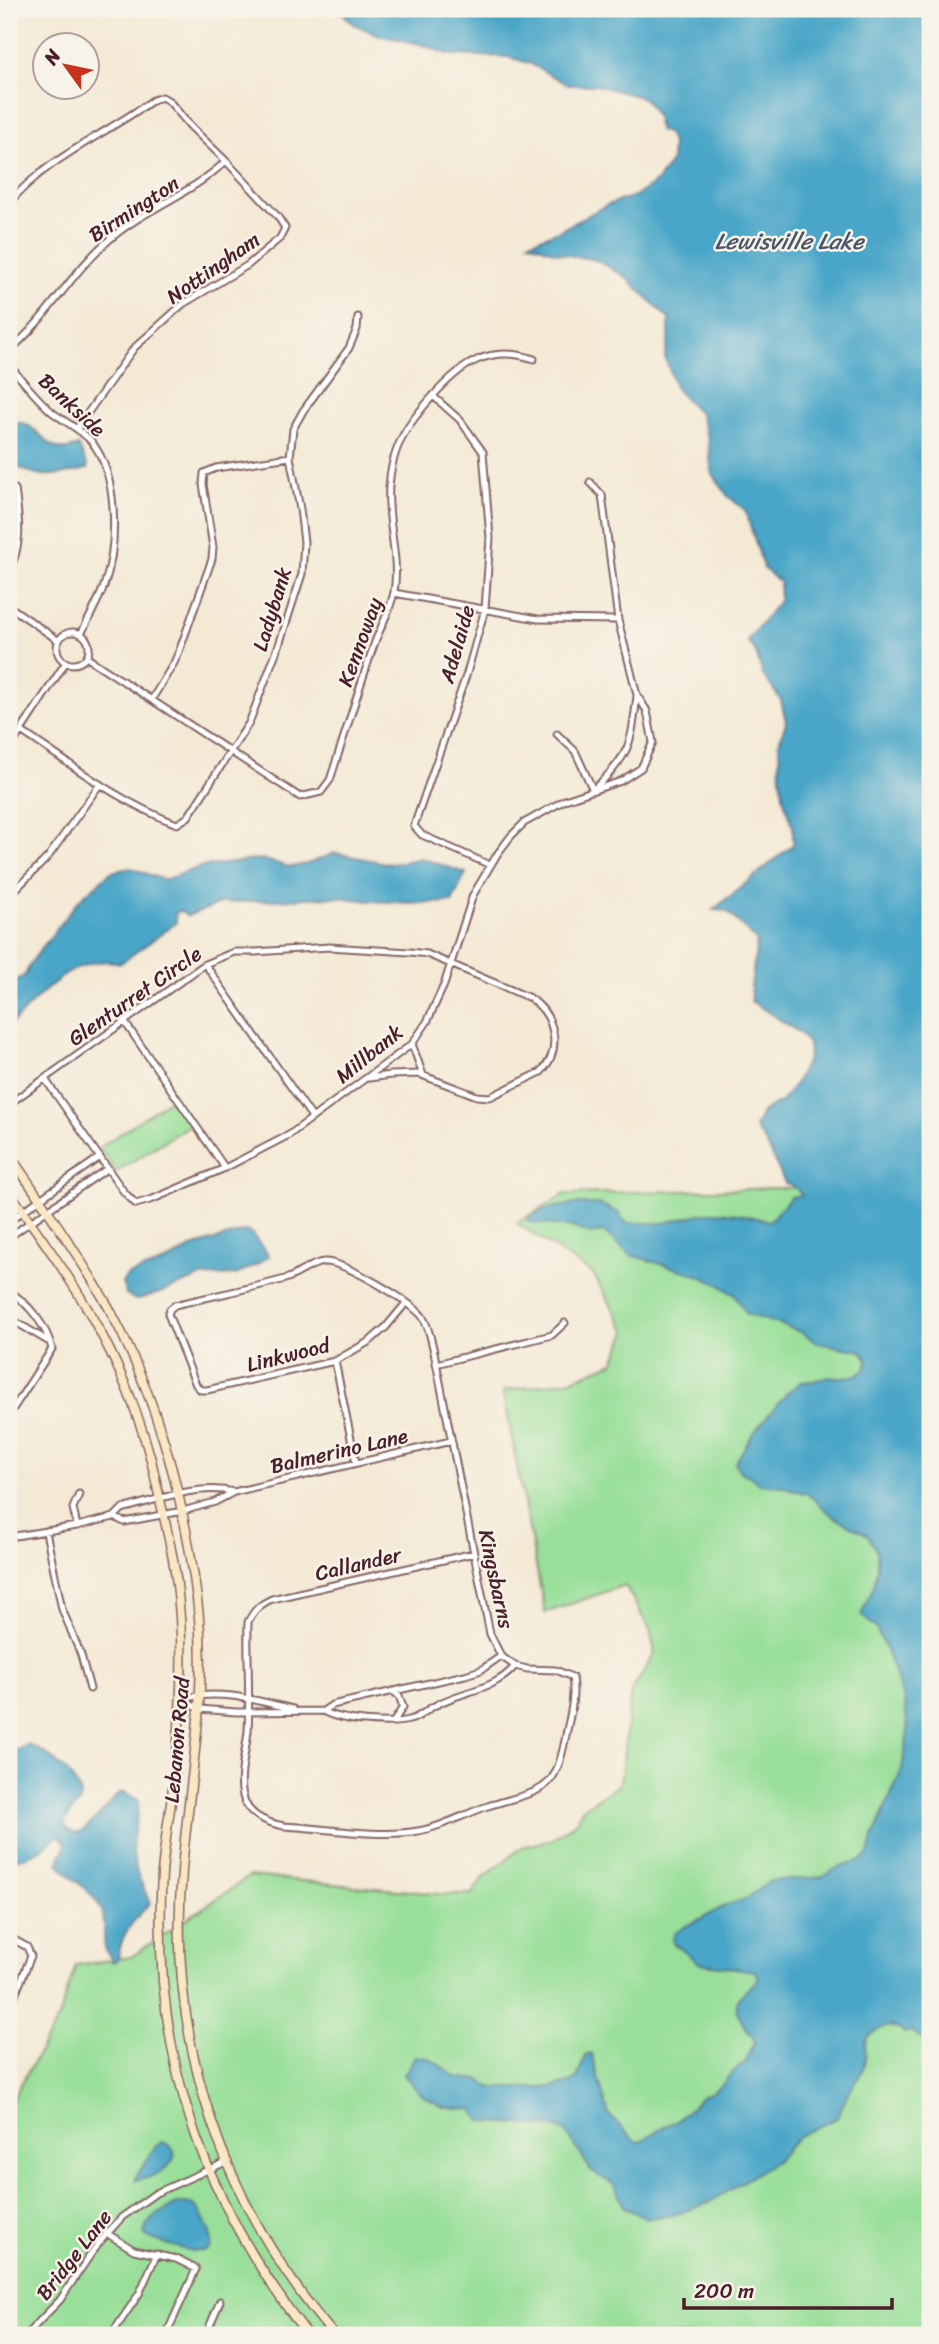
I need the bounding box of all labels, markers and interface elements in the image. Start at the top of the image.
north arrow [32,32,102,102]
text: N [34,42,70,72]
street label: Birmington [81,165,187,253]
street label: Nottingham [158,221,268,315]
water label: Lewisville Lake [715,221,865,262]
street label: Bankside [29,363,115,447]
street label: Ladybank [241,562,303,656]
street label: Kennoway [326,592,394,692]
street label: Adelaide [427,600,486,689]
street label: Glenturret Circle [60,935,210,1057]
street label: Millbank [326,1014,412,1094]
street label: Linkwood [242,1326,336,1384]
street label: Balmerino Lane [266,1417,412,1485]
street label: Kingsbarns [467,1526,525,1633]
street label: Callander [311,1535,406,1592]
street label: Lebanon Road [153,1674,202,1805]
street label: Bridge Lane [26,2201,122,2309]
scale bar [684,2267,892,2311]
text: 200 m [694,2272,754,2310]

